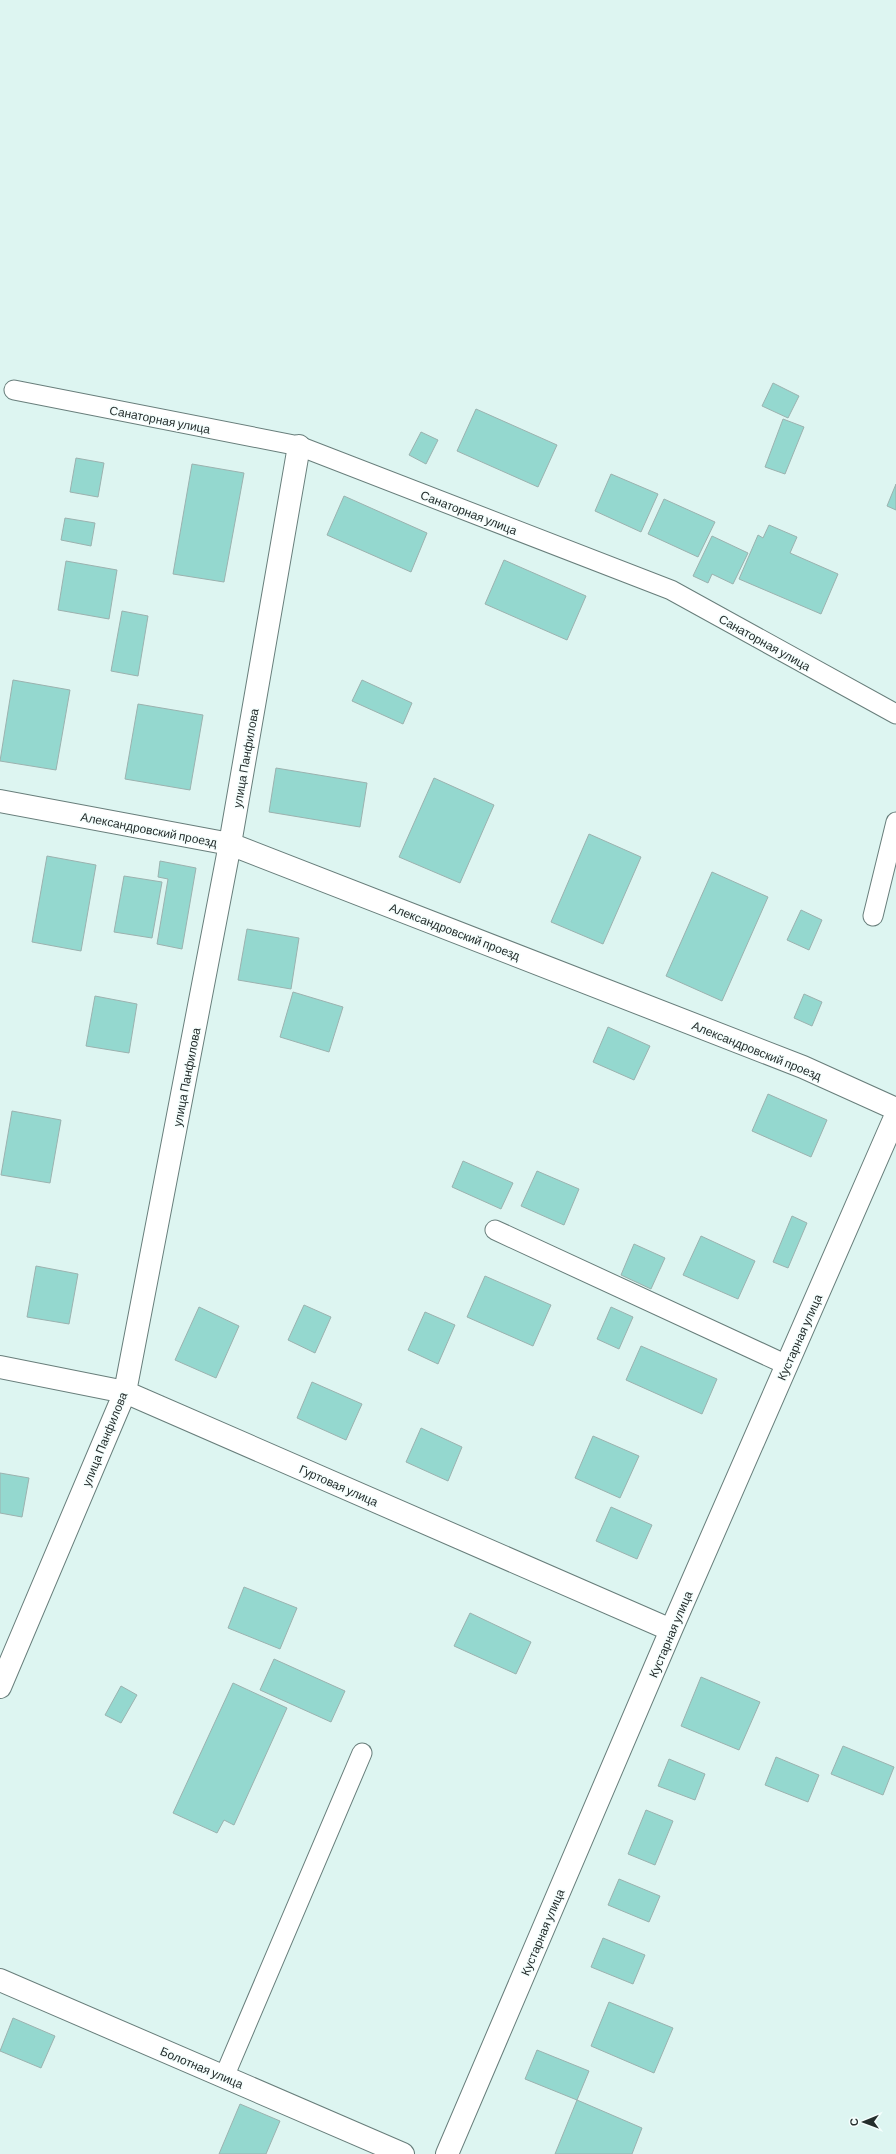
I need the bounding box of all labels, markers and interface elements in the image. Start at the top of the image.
street label: Санаторная улица [108,402,212,437]
street label: Санаторная улица [418,487,520,538]
street label: Санаторная улица [716,611,813,674]
street label: улица Панфилова [229,707,262,809]
street label: Александровский проезд [79,809,218,850]
street label: Александровский проезд [387,900,522,963]
street label: Александровский проезд [690,1018,824,1083]
street label: улица Панфилова [170,1026,204,1128]
street label: Кустарная улица [774,1291,825,1383]
street label: улица Панфилова [79,1389,130,1489]
street label: Гуртовая улица [297,1461,381,1510]
street label: Кустарная улица [645,1588,696,1680]
street label: Кустарная улица [517,1886,568,1978]
street label: Болотная улица [158,2043,246,2092]
north arrow [844,2102,884,2142]
text: С [847,2118,860,2126]

